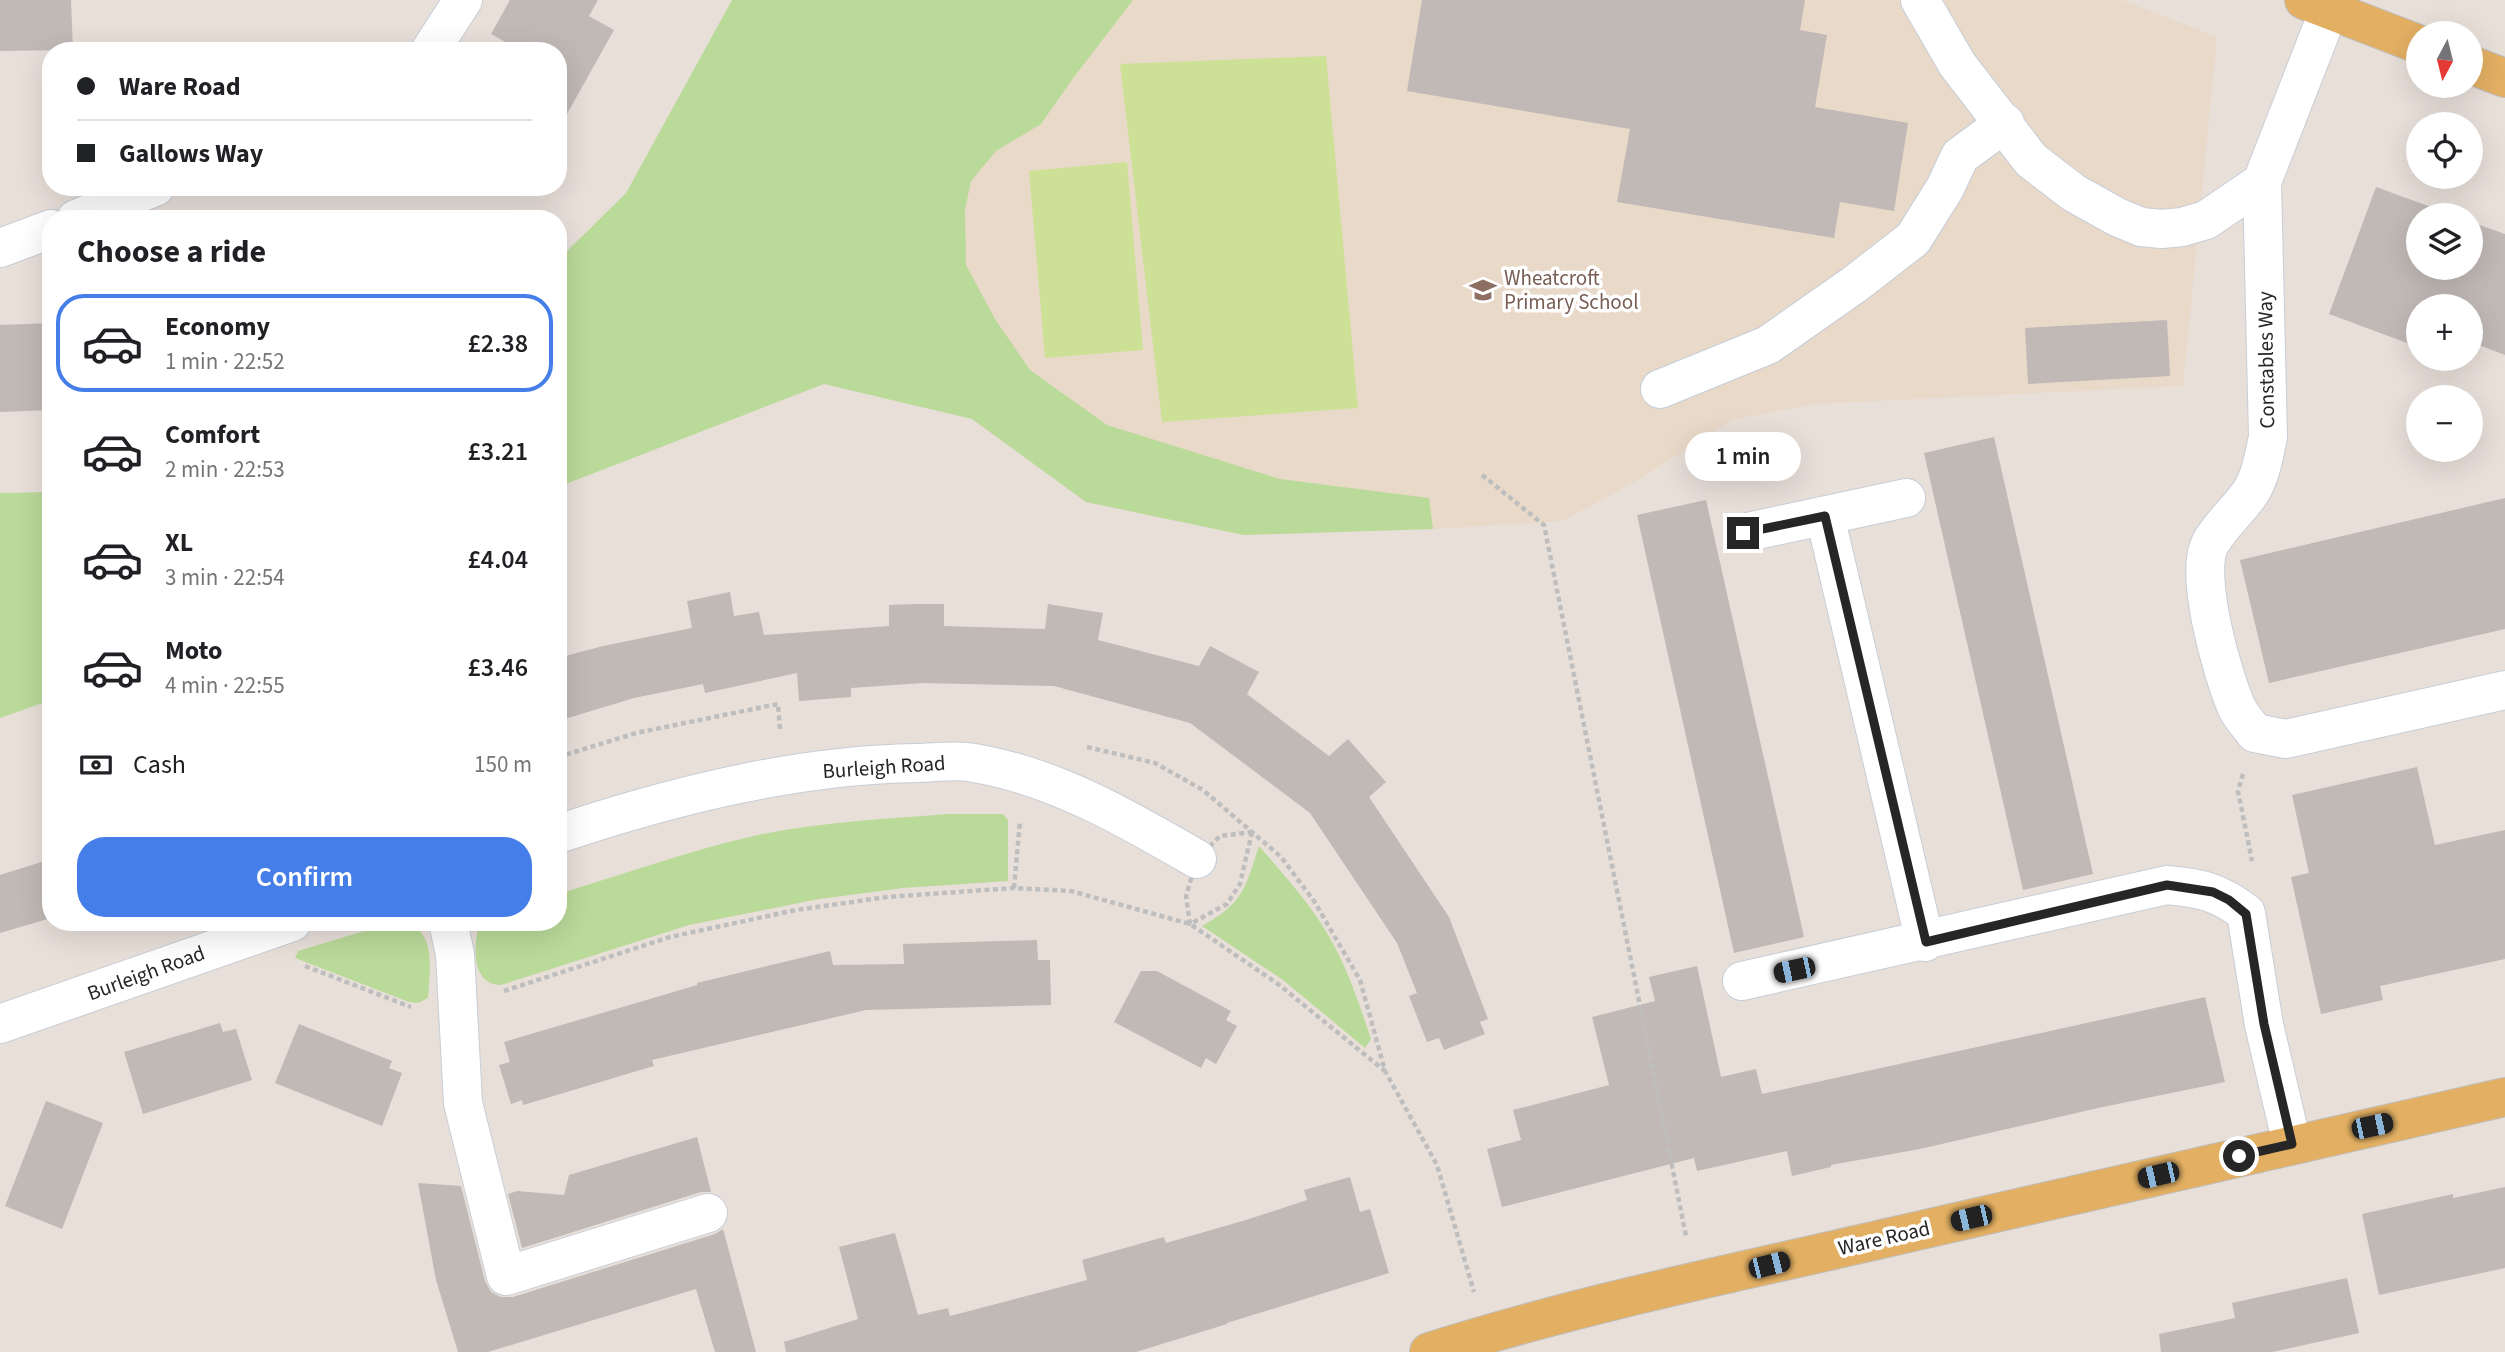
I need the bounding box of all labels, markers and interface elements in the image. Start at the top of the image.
north arrow [2406,21,2483,98]
map controls [2406,21,2483,462]
text: Ware Road [119,68,241,105]
button: locate [2406,112,2483,189]
text: Gallows Way [119,135,263,172]
button: layers [2406,203,2483,280]
text: Choose a ride [77,229,266,275]
place label: Wheatcroft Primary School [1504,263,1639,317]
school or university icon: Wheatcroft Primary School [1468,275,1498,305]
street label: Constables Way [2250,291,2282,429]
button: + [2406,294,2483,371]
text: Economy [165,308,270,345]
icon: car [81,312,144,375]
text: £2.38 [467,325,528,362]
text: 1 min · 22:52 [165,345,285,378]
button: − [2406,385,2483,462]
text: Comfort [165,416,260,453]
icon: car [81,420,144,483]
callout: 1 min [1685,432,1801,480]
text: £3.21 [467,433,528,470]
text: 1 min [1716,440,1770,473]
text: 2 min · 22:53 [165,453,285,486]
route end [1727,517,1759,549]
text: XL [165,524,193,561]
icon: car [81,528,144,591]
text: £4.04 [467,541,528,578]
text: 3 min · 22:54 [165,561,285,594]
text: Moto [165,632,222,669]
icon: car [81,636,144,699]
text: £3.46 [467,649,528,686]
text: 4 min · 22:55 [165,669,285,702]
icon: cash [77,746,115,784]
text: Cash [133,746,186,783]
text: 150 m [474,748,532,781]
street label: Burleigh Road [821,748,947,786]
button: Confirm [77,837,532,917]
street label: Burleigh Road [83,938,209,1008]
car [1772,955,1817,985]
car [2350,1111,2395,1141]
route start [2223,1140,2255,1172]
car [2136,1160,2181,1190]
car [1949,1203,1994,1233]
street label: Ware Road [1835,1213,1933,1263]
car [1747,1250,1792,1280]

